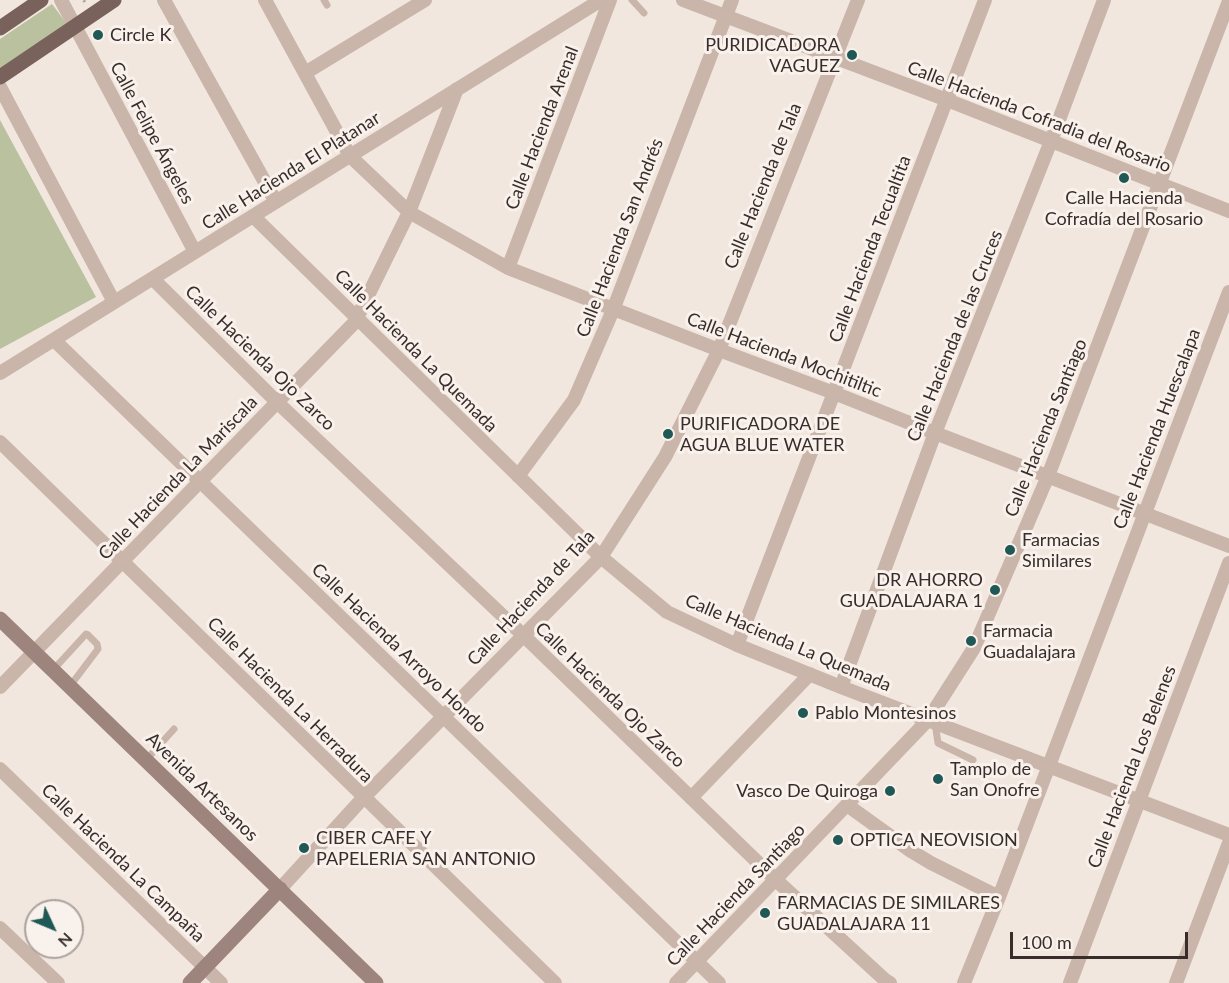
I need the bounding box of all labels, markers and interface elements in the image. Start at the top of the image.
place label: Circle K [110,24,171,46]
marker: Circle K [91,28,105,42]
place label: PURIDICADORA VAGUEZ [705,34,840,76]
street label: Calle Hacienda Arenal [501,43,583,213]
marker: PURIDICADORA VAGUEZ [845,48,859,62]
street label: Calle Hacienda Cofradia del Rosario [904,57,1174,177]
street label: Calle Felipe Ángeles [105,58,199,208]
street label: Calle Hacienda de Tala [720,100,806,272]
street label: Calle Hacienda El Platanar [198,107,384,235]
street label: Calle Hacienda San Andrés [572,136,668,340]
street label: Calle Hacienda Tecualtita [824,153,916,345]
marker: Calle Hacienda Cofradía del Rosario [1117,171,1131,185]
place label: Calle Hacienda Cofradía del Rosario [1045,187,1203,230]
street label: Calle Hacienda de las Cruces [903,227,1007,445]
street label: Calle Hacienda La Quemada [330,265,502,437]
street label: Calle Hacienda Ojo Zarco [181,281,339,435]
street label: Calle Hacienda Mochitiltic [684,308,884,402]
street label: Calle Hacienda Huescalapa [1109,326,1205,532]
street label: Calle Hacienda Santiago [1000,336,1092,520]
street label: Calle Hacienda La Mariscala [94,391,262,565]
place label: PURIFICADORA DE AGUA BLUE WATER [680,413,844,456]
marker: PURIFICADORA DE AGUA BLUE WATER [661,427,675,441]
street label: Calle Hacienda de Tala [463,526,599,670]
place label: Farmacias Similares [1022,529,1100,572]
marker: Farmacias Similares [1003,543,1017,557]
street label: Calle Hacienda Arroyo Hondo [307,559,491,737]
place label: DR AHORRO GUADALAJARA 1 [840,569,983,612]
marker: DR AHORRO GUADALAJARA 1 [988,583,1002,597]
street label: Calle Hacienda La Quemada [682,590,894,696]
street label: Calle Hacienda La Herradura [203,613,377,787]
street label: Calle Hacienda Ojo Zarco [531,618,689,772]
place label: Farmacia Guadalajara [983,620,1076,662]
marker: Farmacia Guadalajara [964,634,978,648]
street label: Calle Hacienda Los Belenes [1083,663,1181,871]
place label: Pablo Montesinos [815,702,956,724]
marker: Pablo Montesinos [796,706,810,720]
street label: Avenida Artesanos [141,728,263,846]
place label: Tamplo de San Onofre [950,758,1040,800]
marker: Tamplo de San Onofre [931,772,945,786]
street label: Calle Hacienda La Campaña [37,779,209,947]
place label: Vasco De Quiroga [736,780,878,802]
marker: Vasco De Quiroga [883,784,897,798]
street label: Calle Hacienda Santiago [662,819,810,971]
place label: CIBER CAFE Y PAPELERIA SAN ANTONIO [316,827,536,870]
place label: OPTICA NEOVISION [850,829,1018,851]
marker: OPTICA NEOVISION [831,833,845,847]
marker: CIBER CAFE Y PAPELERIA SAN ANTONIO [297,841,311,855]
place label: FARMACIAS DE SIMILARES GUADALAJARA 11 [777,892,1000,934]
north arrow [24,899,84,959]
marker: FARMACIAS DE SIMILARES GUADALAJARA 11 [758,906,772,920]
scale bar [1013,920,1192,958]
text: N [55,929,77,951]
text: 100 m [1021,931,1072,953]

